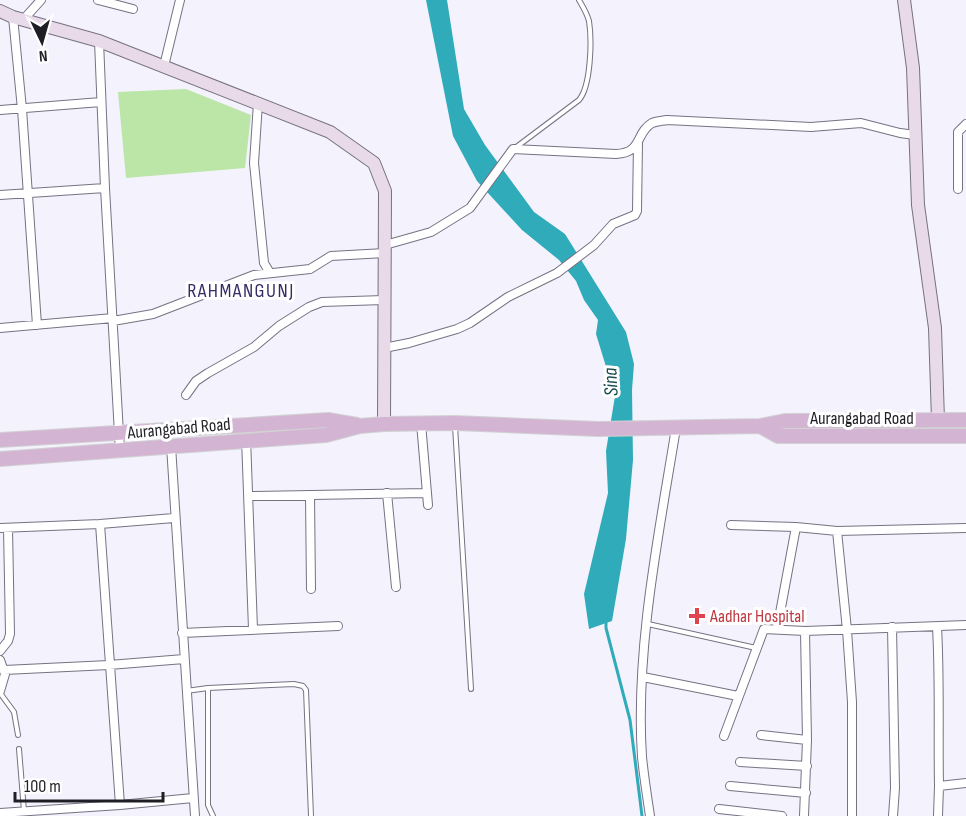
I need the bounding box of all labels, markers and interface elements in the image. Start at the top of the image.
north arrow [12,12,72,72]
text: N [38,46,48,65]
district label: RAHMANGUNJ [187,279,295,303]
water label: Sina [598,367,624,397]
street label: Aurangabad Road [809,408,914,429]
street label: Aurangabad Road [126,414,231,444]
place label: Aadhar Hospital [709,606,805,627]
marker: Aadhar Hospital [688,607,706,625]
scale bar [15,765,164,803]
text: 100 m [24,776,61,797]

